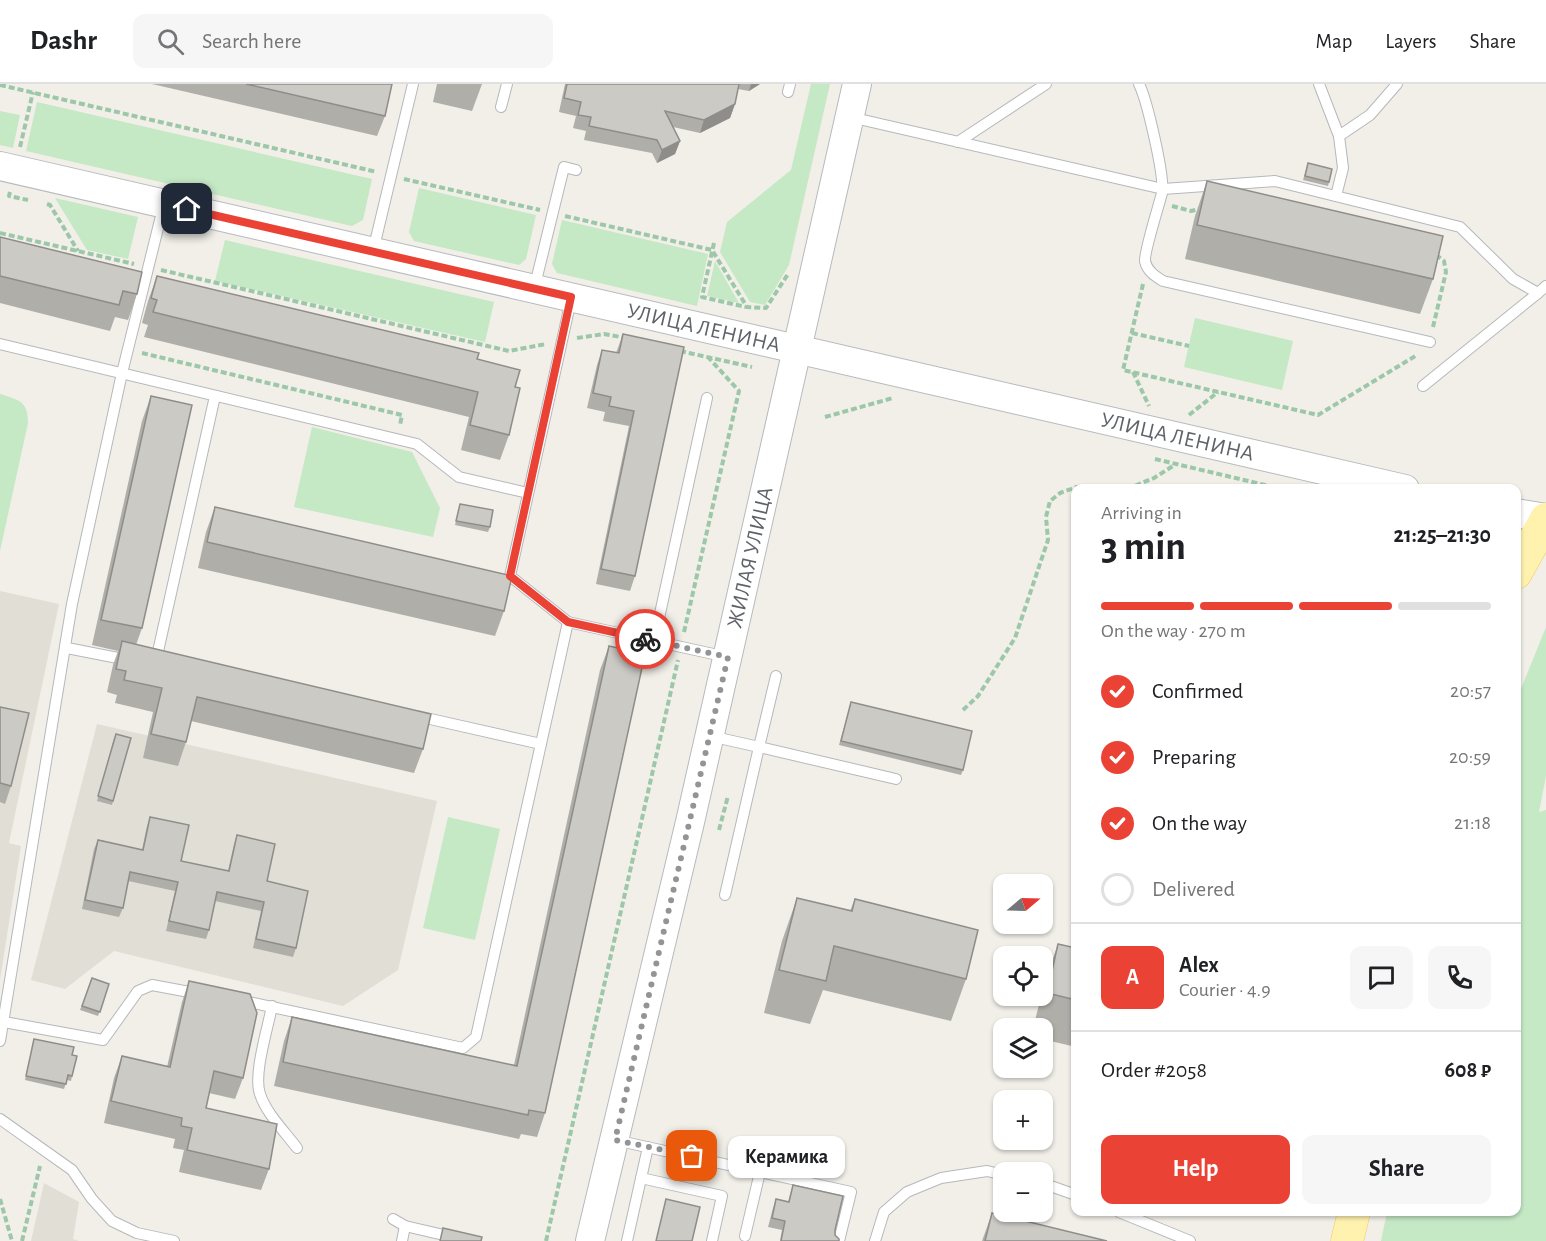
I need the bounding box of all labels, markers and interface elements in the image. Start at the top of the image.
search box [133,14,553,68]
icon: search [154,25,187,58]
text: Dashr [30,27,97,55]
text: Search here [202,30,301,52]
text: Map [1316,31,1352,52]
text: Layers [1385,31,1436,52]
text: Share [1469,31,1516,52]
pin [161,183,212,234]
icon: home [170,192,203,225]
street label: УЛИЦА ЛЕНИНА [625,299,782,356]
street label: УЛИЦА ЛЕНИНА [1099,408,1256,465]
street label: ЖИЛАЯ УЛИЦА [723,485,777,630]
text: Arriving in [1101,503,1182,523]
text: 21:25–21:30 [1393,524,1491,546]
text: 3 min [1101,528,1186,567]
courier [615,609,675,669]
text: On the way · 270 m [1101,621,1246,641]
icon: bike [629,623,662,656]
icon: check [1101,675,1134,708]
text: Confirmed [1152,680,1243,702]
text: 20:57 [1450,681,1491,701]
icon: check [1101,741,1134,774]
text: Preparing [1152,746,1236,768]
text: 20:59 [1449,747,1491,767]
icon: check [1101,807,1134,840]
text: On the way [1152,812,1247,834]
text: 21:18 [1454,813,1491,833]
north arrow [993,874,1053,934]
map controls [993,874,1053,1222]
text: Delivered [1152,878,1235,900]
button: locate [993,946,1053,1006]
button: chat [1350,946,1413,1009]
button: phone [1428,946,1491,1009]
text: Alex [1179,954,1219,976]
text: A [1126,966,1139,988]
text: Courier · 4.9 [1179,980,1271,1000]
button: layers [993,1018,1053,1078]
text: Order #2058 [1101,1059,1207,1081]
text: 608 ₽ [1444,1059,1491,1081]
button: + [993,1090,1053,1150]
pin [666,1130,717,1181]
callout: Керамика [728,1135,845,1177]
button: Help [1101,1135,1290,1204]
button: Share [1302,1135,1491,1204]
icon: bag [675,1139,708,1172]
text: Керамика [745,1147,828,1167]
button: − [993,1162,1053,1222]

